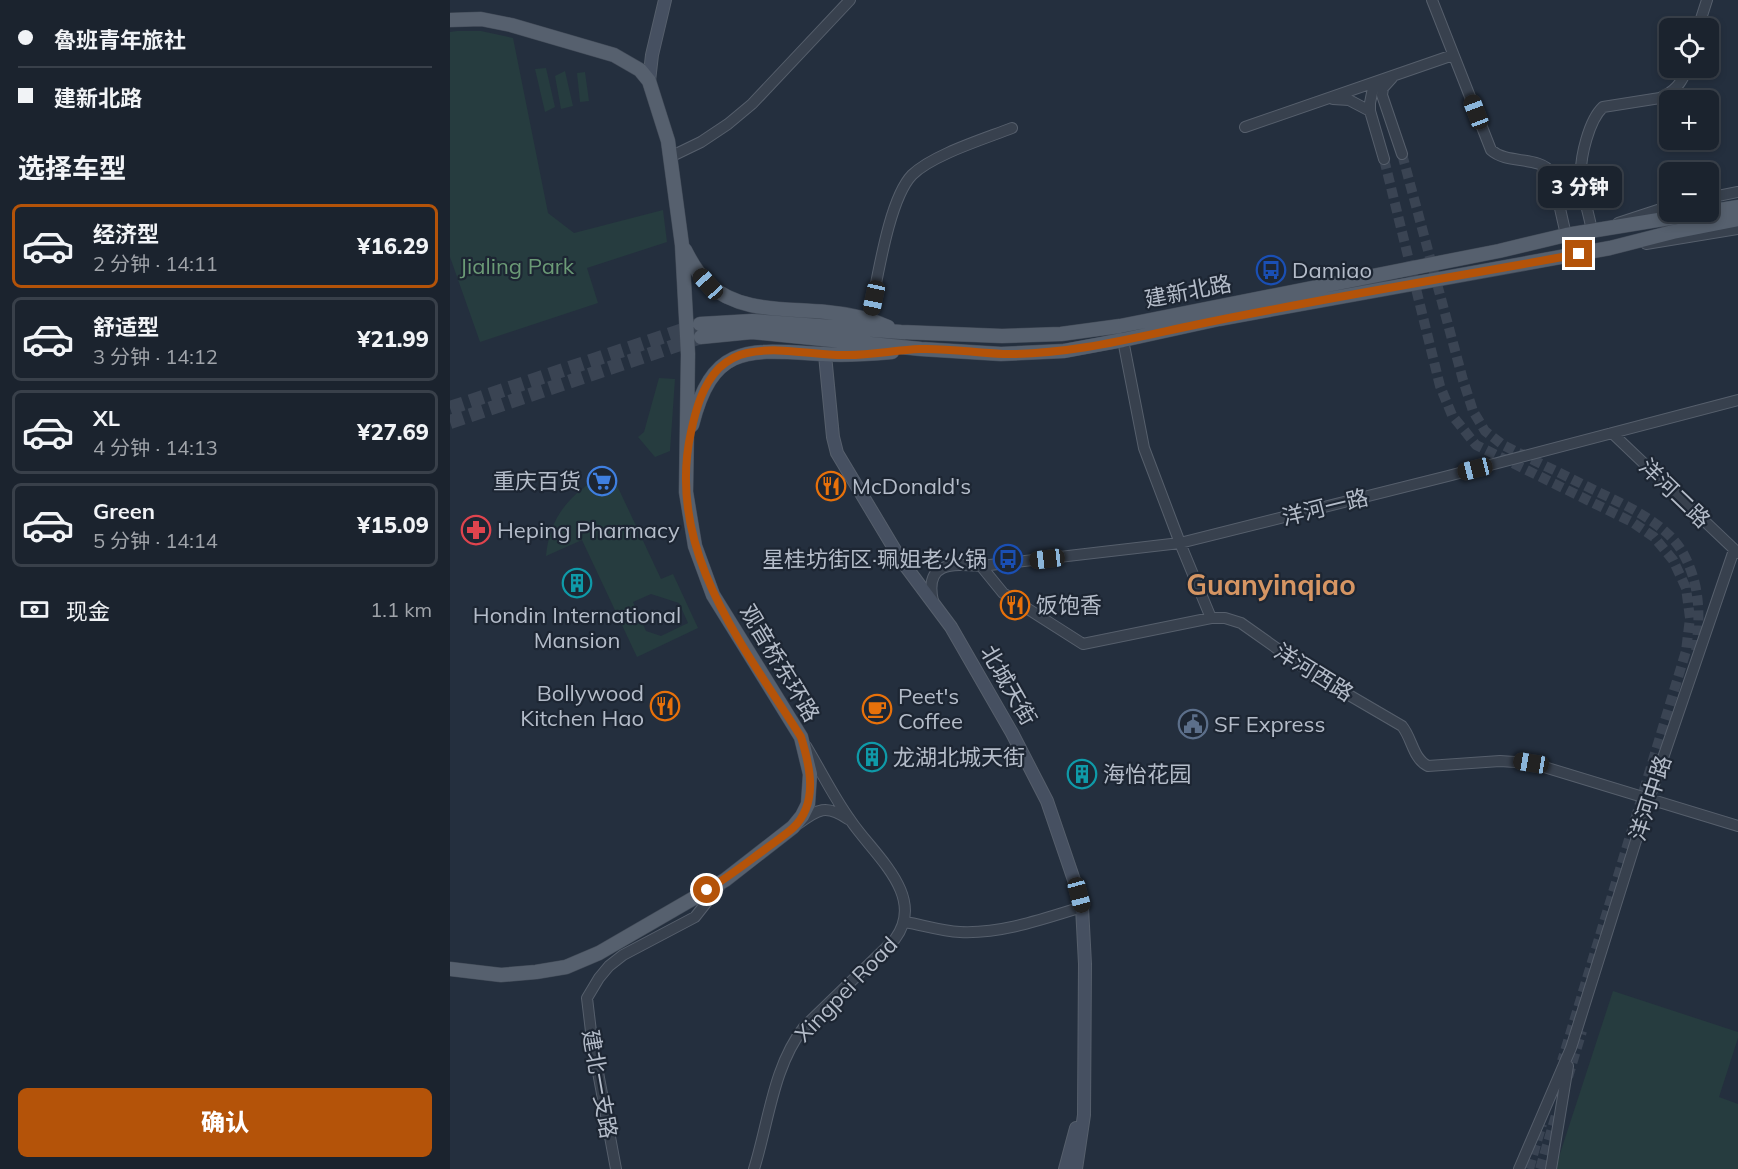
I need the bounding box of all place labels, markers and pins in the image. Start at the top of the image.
bus stop icon: Damiao [1255,254,1287,286]
place label: Damiao [1292,256,1372,284]
supermarket icon: 重庆百货 [586,465,618,497]
place label: 重庆百货 [493,467,581,495]
restaurant icon: McDonald's [815,470,847,502]
place label: McDonald's [852,472,971,500]
pharmacy icon: Heping Pharmacy [460,514,492,546]
place label: Heping Pharmacy [497,516,680,544]
bus stop icon: 星桂坊街区·珮姐老火锅 [992,543,1024,575]
place label: 星桂坊街区·珮姐老火锅 [762,545,987,573]
building icon: Hondin International Mansion [561,567,593,599]
restaurant icon: 饭饱香 [999,589,1031,621]
place label: 饭饱香 [1036,591,1102,619]
place label: Hondin International Mansion [473,601,681,654]
place label: Bollywood Kitchen Hao [520,679,644,732]
place label: Peet's Coffee [898,682,963,735]
restaurant icon: Bollywood Kitchen Hao [649,690,681,722]
cafe icon: Peet's Coffee [861,693,893,725]
public building icon: SF Express [1177,708,1209,740]
place label: SF Express [1214,710,1325,738]
building icon: 龙湖北城天街 [856,741,888,773]
place label: 龙湖北城天街 [893,743,1025,771]
building icon: 海怡花园 [1066,758,1098,790]
place label: 海怡花园 [1103,760,1191,788]

